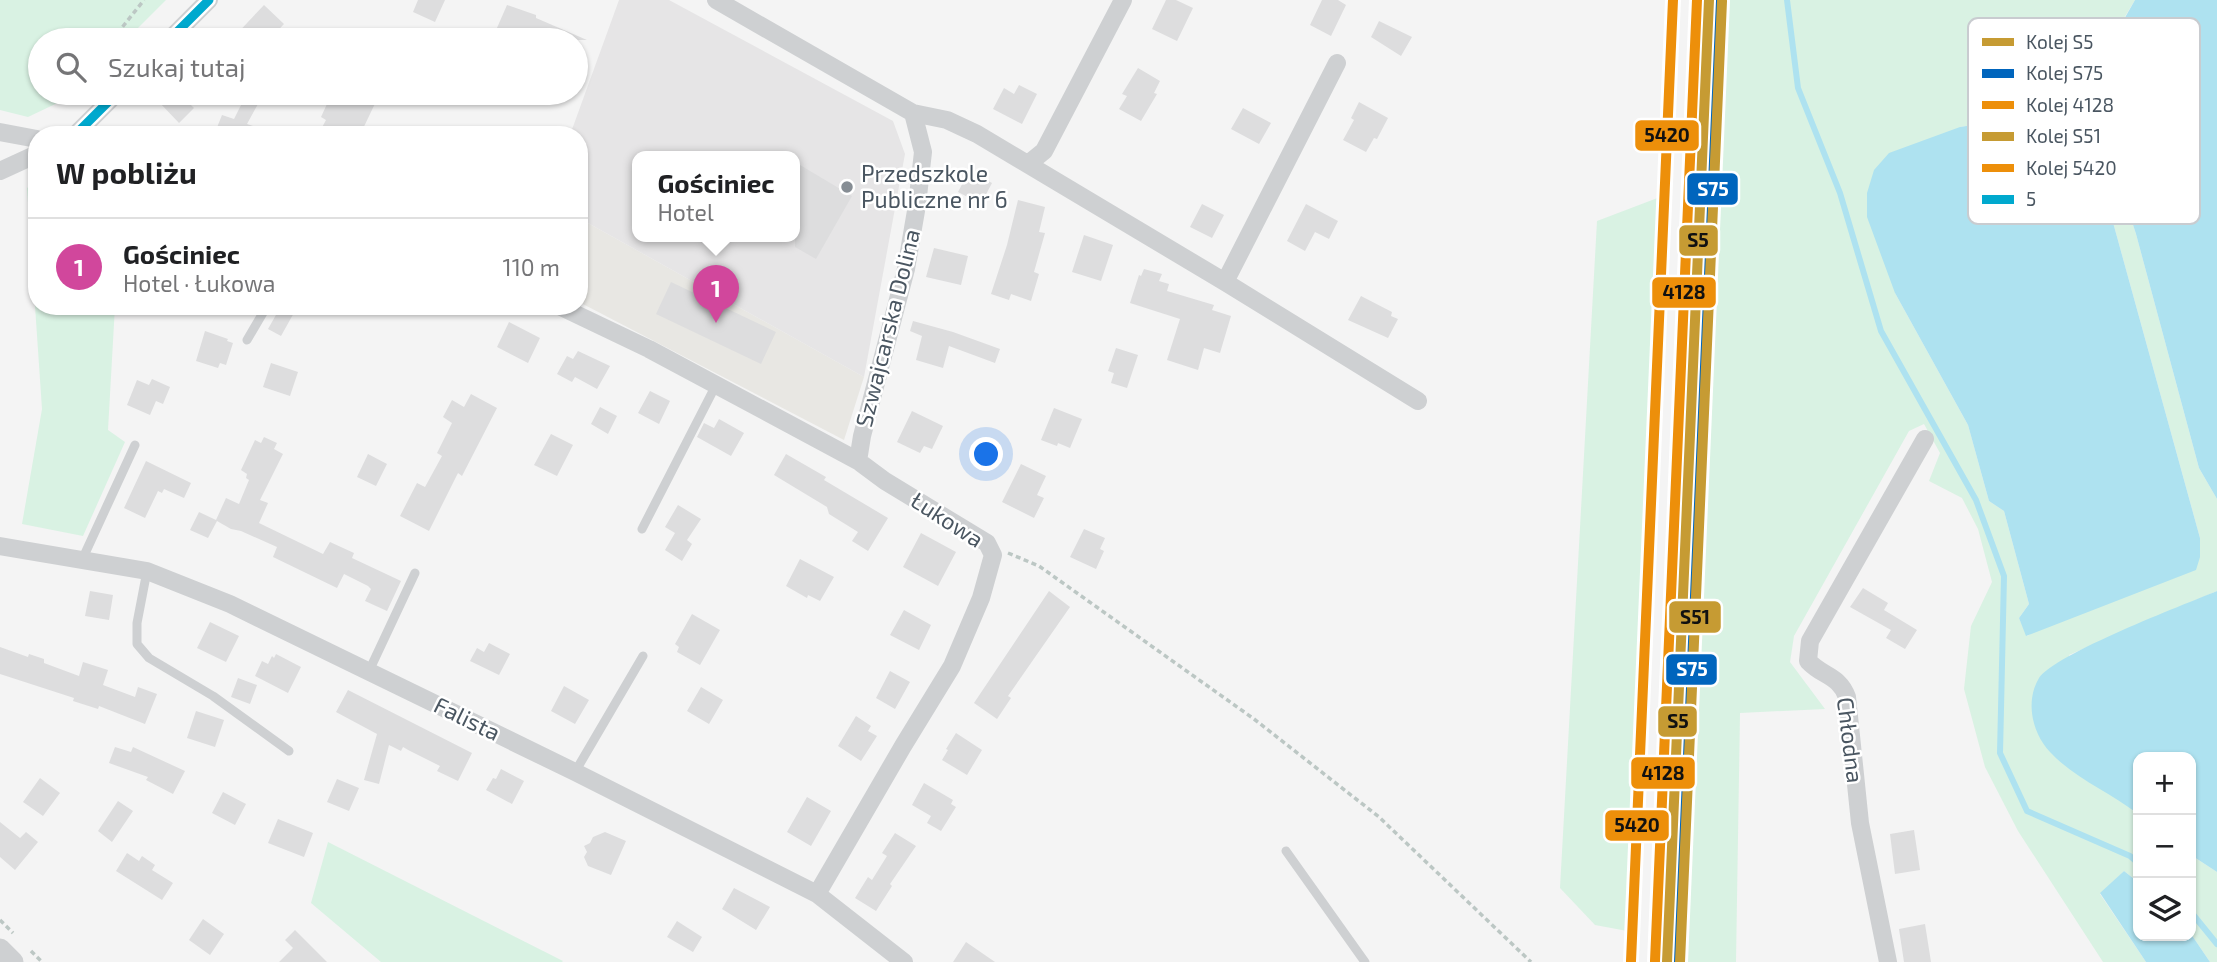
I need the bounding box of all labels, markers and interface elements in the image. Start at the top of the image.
legend [1968,18,2200,224]
search box [28,28,588,105]
text: Kolej S5 [2026,30,2093,53]
icon: search [52,48,90,86]
text: Szukaj tutaj [108,51,245,82]
text: Kolej S75 [2026,61,2103,84]
text: Kolej 4128 [2026,93,2114,116]
line badge: 5420 [1634,119,1700,152]
text: 5420 [1644,123,1690,146]
text: Kolej S51 [2026,124,2101,147]
popup [632,151,800,242]
text: W pobliżu [56,154,197,190]
text: Kolej 5420 [2026,156,2117,179]
place label: Przedszkole Publiczne nr 6 [861,159,1008,213]
text: Gościniec [657,167,775,198]
line badge: S75 [1686,172,1739,206]
text: S75 [1697,177,1729,200]
marker: Przedszkole Publiczne nr 6 [839,179,855,195]
text: 5 [2026,187,2036,210]
text: Hotel [657,198,714,226]
line badge: S5 [1678,224,1719,257]
street label: Szwajcarska Dolina [849,226,925,430]
text: S5 [1687,228,1709,251]
text: Gościniec [123,238,240,269]
text: 1 [74,253,84,281]
text: 110 m [503,253,560,281]
pin: 1 [693,265,739,323]
text: Hotel · Łukowa [123,269,275,297]
line badge: 4128 [1651,276,1717,309]
text: 4128 [1662,280,1706,303]
your location [969,437,1003,471]
street label: Łukowa [906,485,989,553]
line badge: S51 [1668,600,1722,634]
text: S51 [1680,605,1710,628]
line badge: S75 [1665,653,1718,686]
text: S75 [1676,657,1708,680]
street label: Falista [430,690,505,746]
street label: Chłodna [1832,695,1870,784]
line badge: S5 [1657,705,1698,738]
text: S5 [1667,709,1689,732]
map controls [2133,752,2196,941]
button: + [2133,752,2196,815]
line badge: 4128 [1630,756,1696,790]
text: 4128 [1641,761,1685,784]
line badge: 5420 [1604,809,1670,842]
text: 5420 [1614,813,1660,836]
button: − [2133,815,2196,878]
button: layers [2133,878,2196,941]

